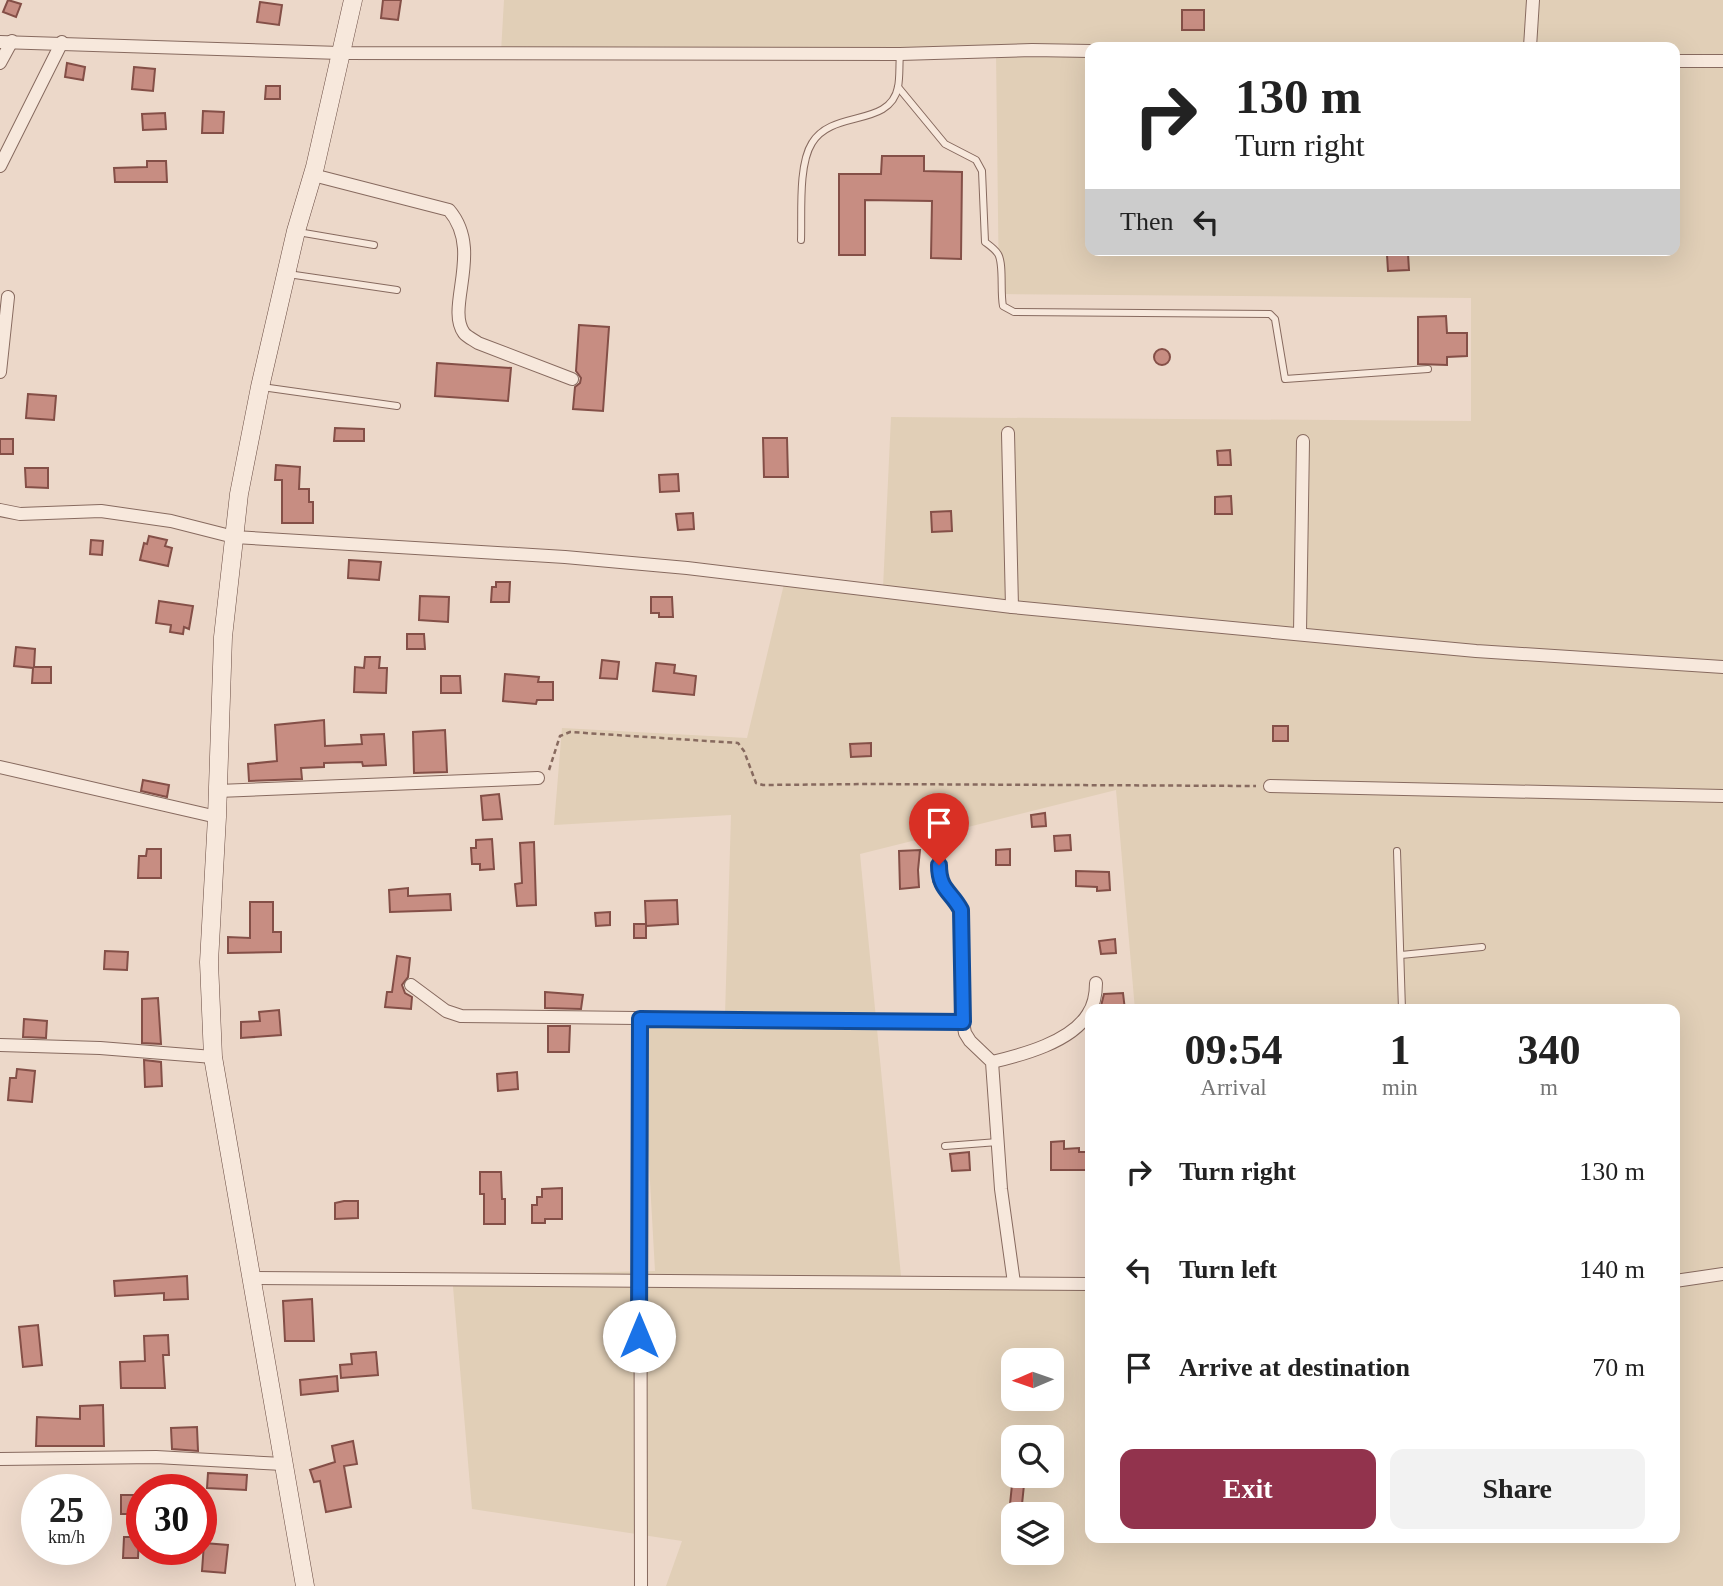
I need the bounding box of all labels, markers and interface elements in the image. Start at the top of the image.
text: 130 m [1235,69,1362,124]
icon: right [1120,70,1211,161]
text: Turn right [1235,127,1365,163]
icon: left [1187,203,1225,241]
text: Then [1120,207,1173,236]
pin [909,793,969,865]
icon: arrive [920,804,958,842]
text: 09:54 [1185,1027,1283,1073]
text: 1 [1389,1027,1410,1073]
text: 340 [1517,1027,1580,1073]
text: Arrival [1200,1075,1267,1100]
text: min [1382,1075,1418,1100]
text: m [1540,1075,1558,1100]
icon: right [1120,1153,1158,1191]
text: Turn right [1179,1157,1296,1186]
text: 130 m [1579,1157,1645,1186]
icon: left [1120,1251,1158,1289]
text: Turn left [1179,1255,1277,1284]
text: 140 m [1579,1255,1645,1284]
position arrow [602,1299,676,1373]
north arrow [1001,1348,1064,1410]
map controls [1001,1348,1064,1565]
icon: arrive [1120,1349,1158,1387]
text: Arrive at destination [1179,1353,1410,1382]
text: 70 m [1592,1353,1645,1382]
button: search [1001,1425,1064,1488]
button: Exit [1120,1449,1376,1529]
button: Share [1390,1449,1645,1529]
speed limit sign: 30 [126,1474,217,1565]
text: 25 [49,1491,84,1530]
button: layers [1001,1502,1064,1565]
text: km/h [48,1527,85,1547]

